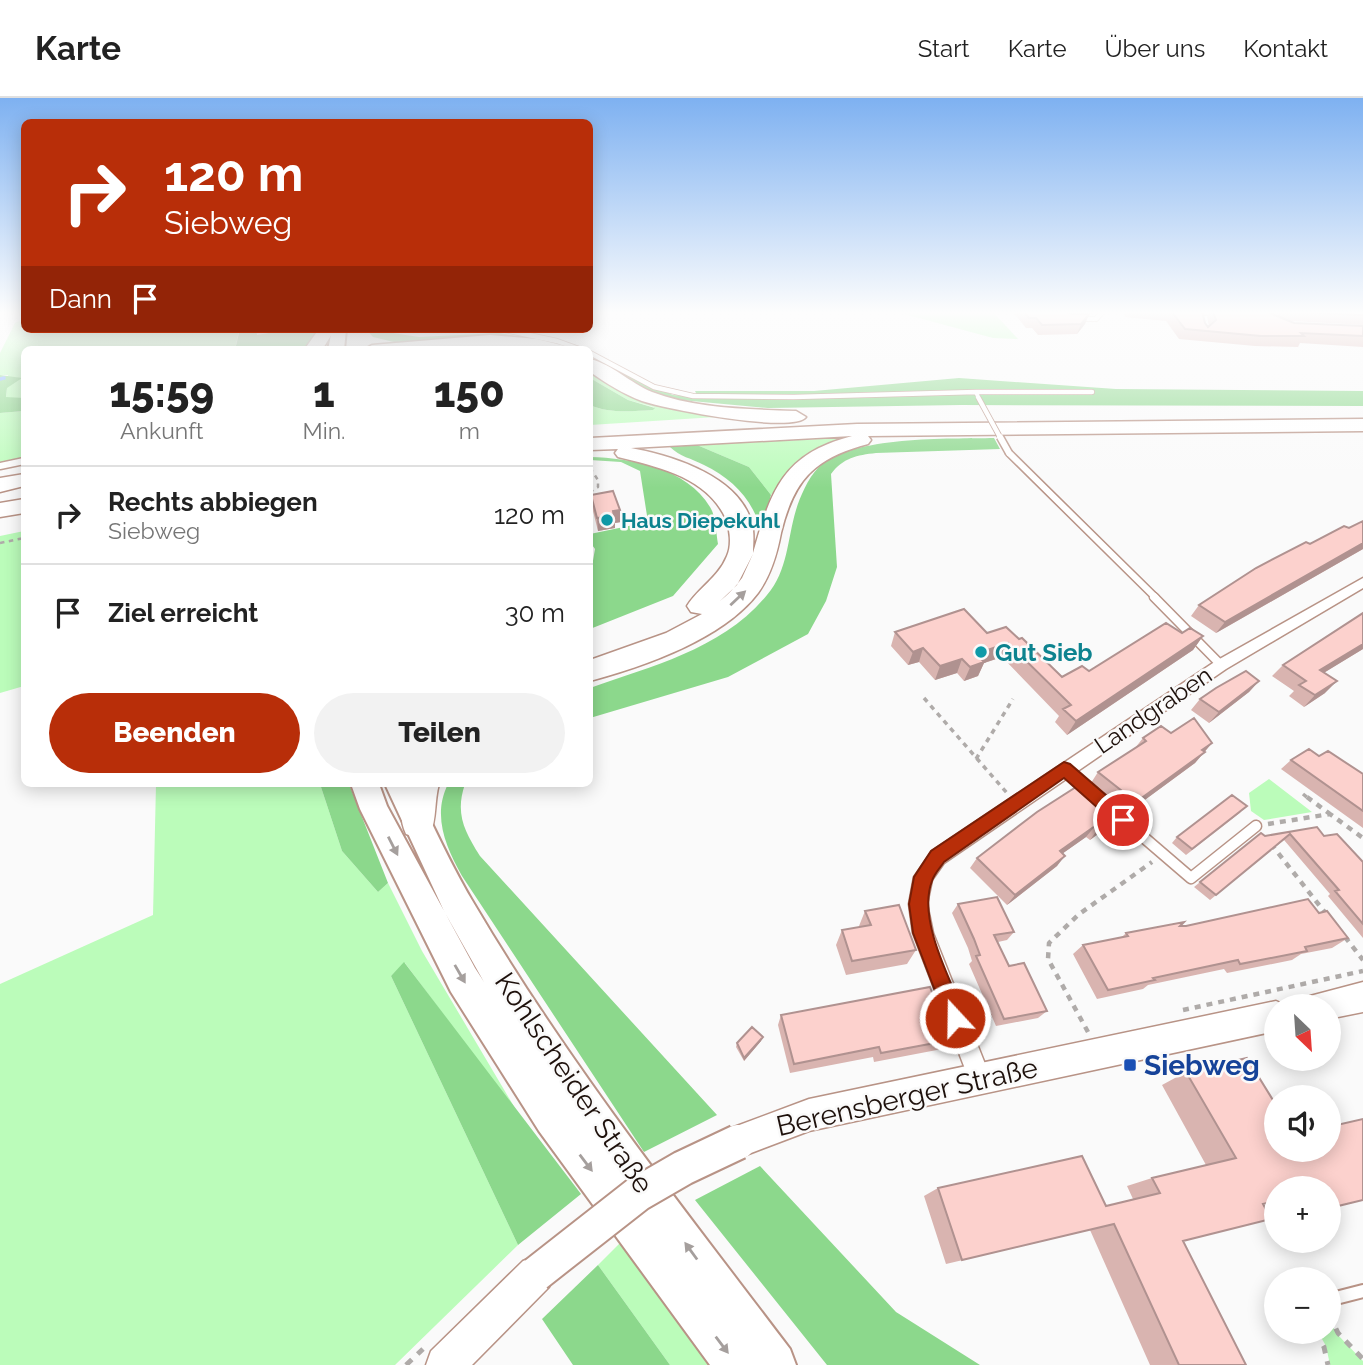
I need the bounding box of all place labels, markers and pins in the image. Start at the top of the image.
place label: Haus Diepekuhl [621,508,780,533]
marker: Haus Diepekuhl [599,512,615,528]
place label: Gut Sieb [995,638,1093,667]
marker: Gut Sieb [973,644,989,660]
pin [1093,790,1153,850]
place label: Siebweg [1144,1049,1260,1082]
marker: Siebweg [1122,1057,1138,1073]

